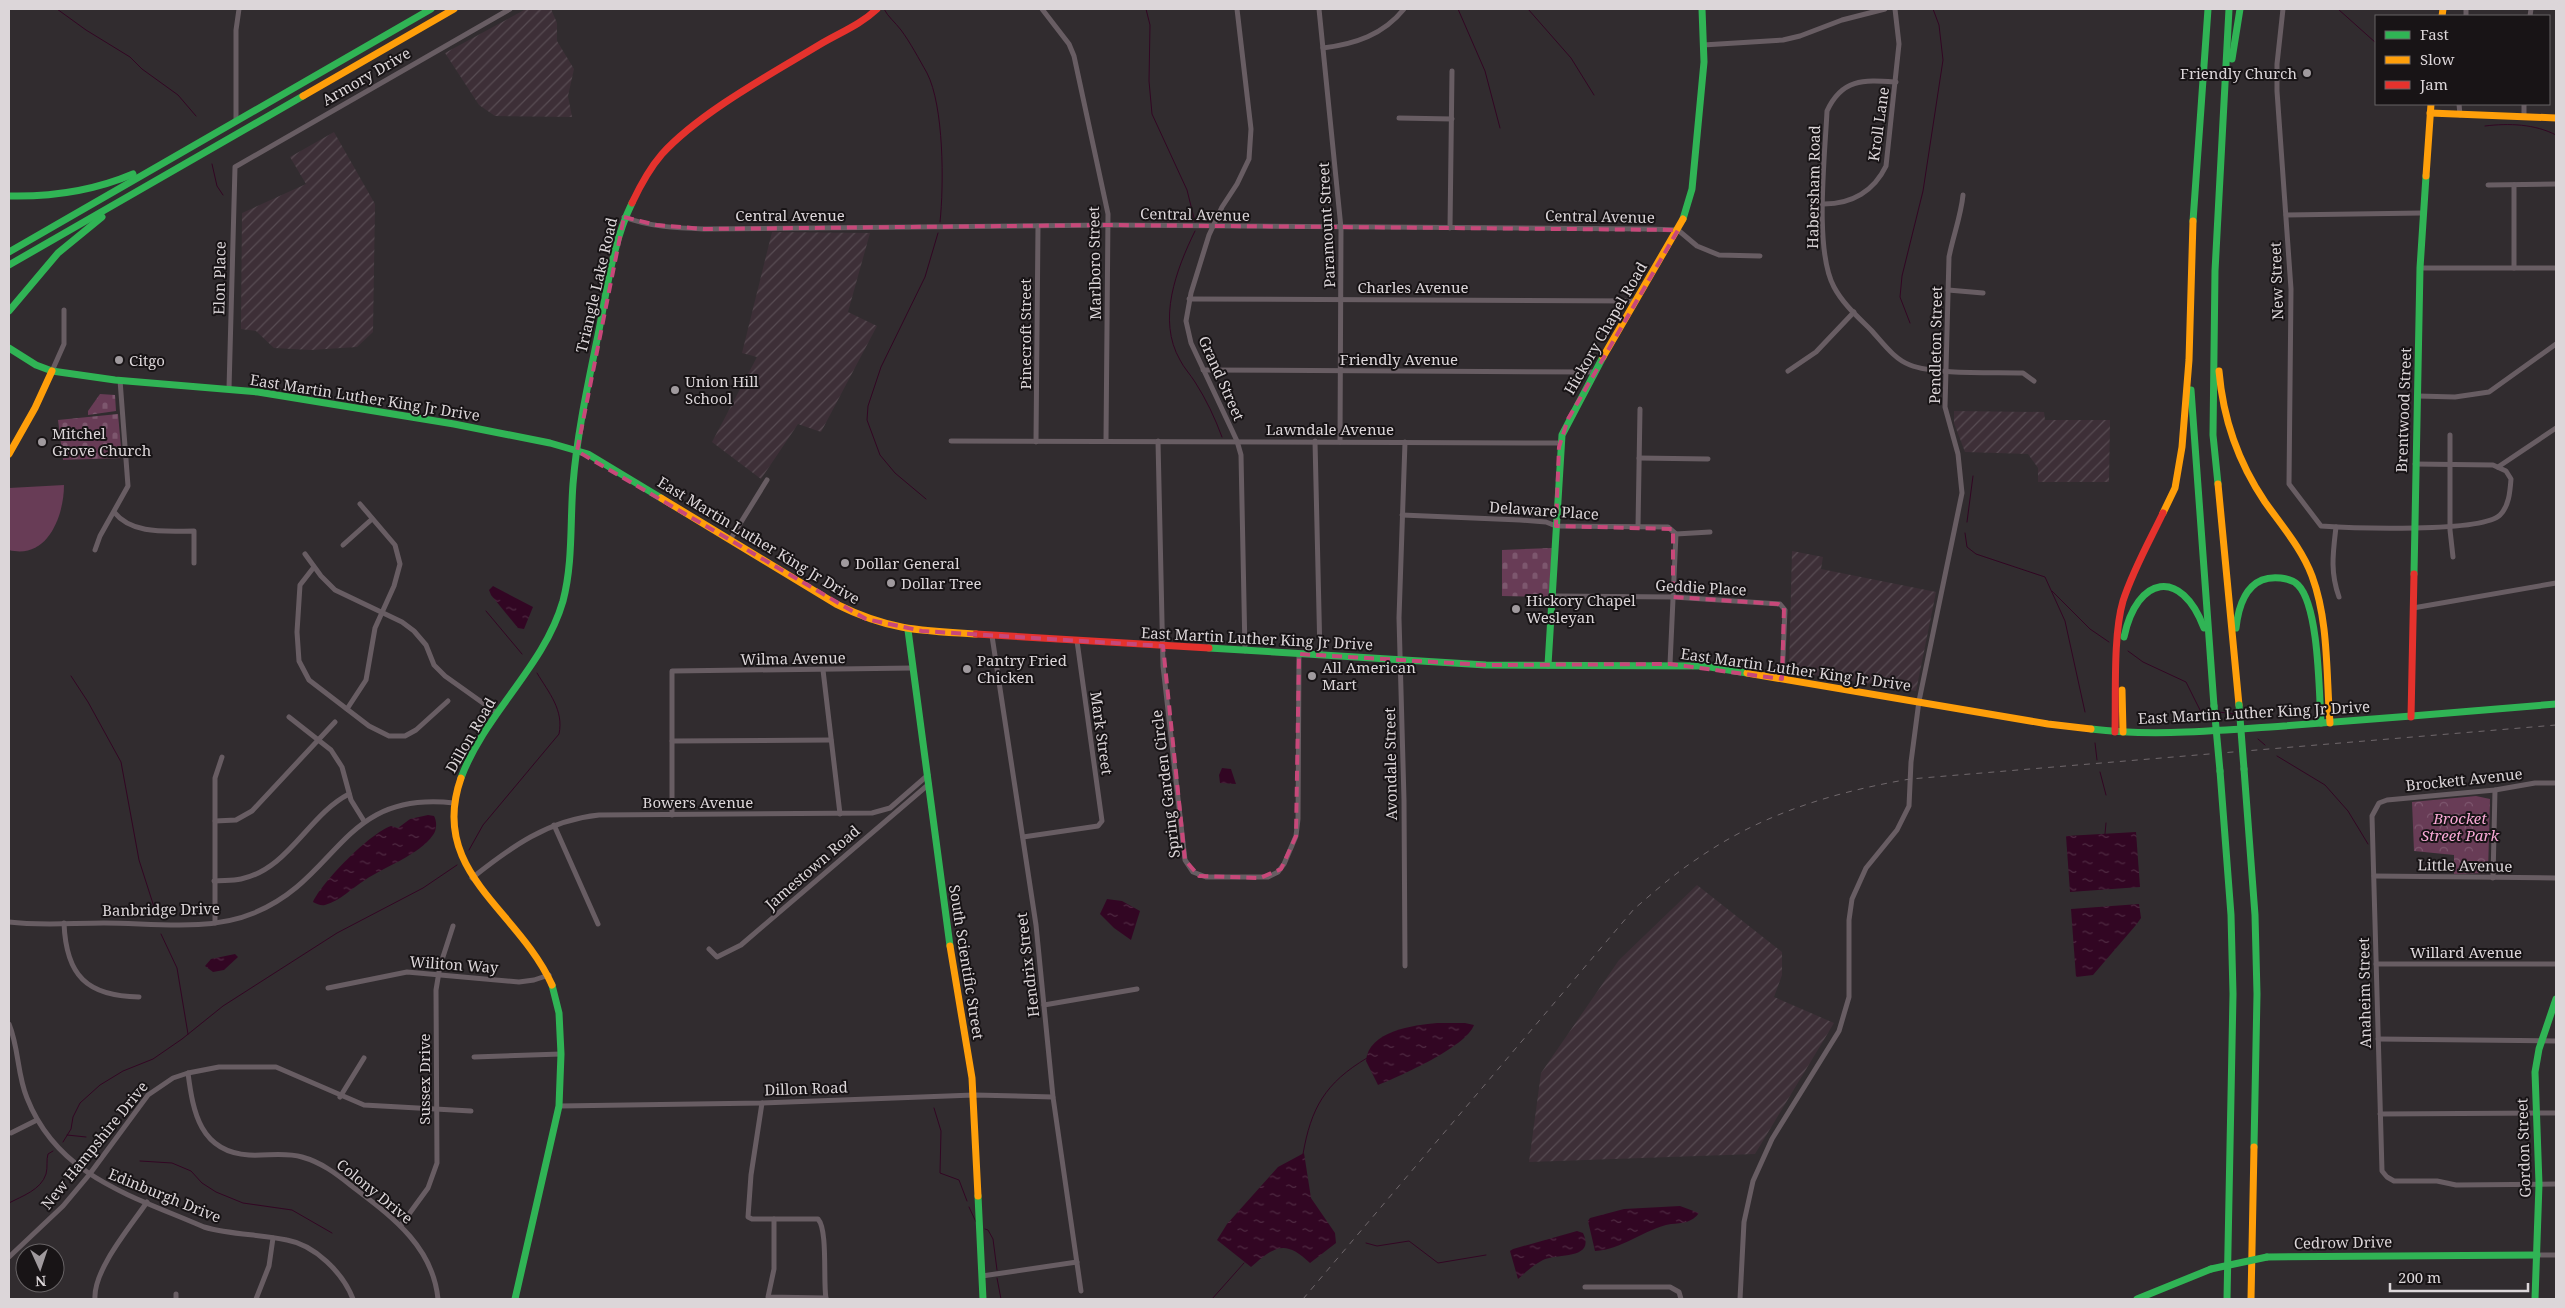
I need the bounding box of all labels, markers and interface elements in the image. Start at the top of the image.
legend [2375,15,2550,105]
text: Fast [2420,24,2449,44]
street label: Armory Drive [318,42,414,110]
text: Slow [2420,49,2454,69]
place label: Friendly Church [2180,63,2297,83]
marker: Friendly Church [2301,67,2313,79]
text: Jam [2419,74,2448,94]
street label: Kroll Lane [1863,86,1893,162]
street label: Habersham Road [1802,125,1824,249]
street label: Paramount Street [1313,162,1339,288]
street label: Central Avenue [1140,203,1250,225]
street label: Central Avenue [735,205,845,225]
street label: Central Avenue [1545,205,1655,227]
street label: Marlboro Street [1083,206,1105,320]
street label: Triangle Lake Road [571,215,621,355]
street label: Elon Place [208,241,230,315]
street label: New Street [2265,242,2287,320]
street label: Hickory Chapel Road [1559,258,1651,398]
street label: Charles Avenue [1357,277,1469,297]
street label: Pinecroft Street [1015,278,1035,390]
street label: Pendleton Street [1924,286,1946,404]
street label: Grand Street [1194,333,1250,423]
street label: Brentwood Street [2391,347,2415,473]
street label: Friendly Avenue [1340,349,1458,369]
place label: Citgo [129,350,165,370]
marker: Citgo [113,354,125,366]
street label: East Martin Luther King Jr Drive [249,369,481,425]
place label: Union Hill School [685,371,759,408]
marker: Union Hill School [669,384,681,396]
street label: Lawndale Avenue [1266,419,1394,439]
place label: Mitchel Grove Church [52,423,152,460]
marker: Mitchel Grove Church [36,436,48,448]
street label: East Martin Luther King Jr Drive [654,472,864,608]
street label: Delaware Place [1488,496,1600,524]
place label: Dollar General [855,553,960,573]
marker: Dollar General [839,557,851,569]
place label: Dollar Tree [901,573,982,593]
street label: Geddie Place [1655,575,1747,599]
marker: Dollar Tree [885,577,897,589]
place label: Hickory Chapel Wesleyan [1526,590,1636,627]
marker: Hickory Chapel Wesleyan [1510,603,1522,615]
street label: East Martin Luther King Jr Drive [1140,622,1374,654]
street label: East Martin Luther King Jr Drive [1680,643,1912,695]
street label: Wilma Avenue [740,647,846,669]
place label: Pantry Fried Chicken [977,650,1067,687]
place label: All American Mart [1322,657,1416,694]
marker: Pantry Fried Chicken [961,663,973,675]
marker: All American Mart [1306,670,1318,682]
street label: Mark Street [1086,690,1118,776]
street label: Dillon Road [440,694,500,776]
street label: East Martin Luther King Jr Drive [2137,696,2371,728]
street label: Avondale Street [1379,707,1401,821]
street label: Spring Garden Circle [1146,709,1184,859]
street label: Brockett Avenue [2405,763,2523,795]
street label: Bowers Avenue [643,792,753,812]
park label: Brocket Street Park [2421,808,2500,845]
street label: Jamestown Road [760,820,864,914]
street label: Little Avenue [2417,854,2513,876]
street label: South Scientific Street [945,883,989,1041]
street label: Banbridge Drive [102,898,220,920]
street label: Hendrix Street [1011,912,1043,1018]
street label: Anaheim Street [2353,937,2375,1049]
street label: Willard Avenue [2410,942,2522,962]
street label: Wiliton Way [409,951,499,977]
street label: Sussex Drive [414,1033,434,1125]
street label: New Hampshire Drive [36,1077,152,1213]
street label: Dillon Road [764,1077,848,1099]
street label: Gordon Street [2511,1098,2535,1198]
street label: Colony Drive [333,1154,417,1228]
street label: Edinburgh Drive [106,1163,224,1227]
street label: Cedrow Drive [2294,1231,2392,1253]
north arrow [15,1243,65,1293]
scale bar [2390,1260,2528,1292]
text: 200 m [2398,1267,2441,1287]
text: N [35,1272,47,1291]

